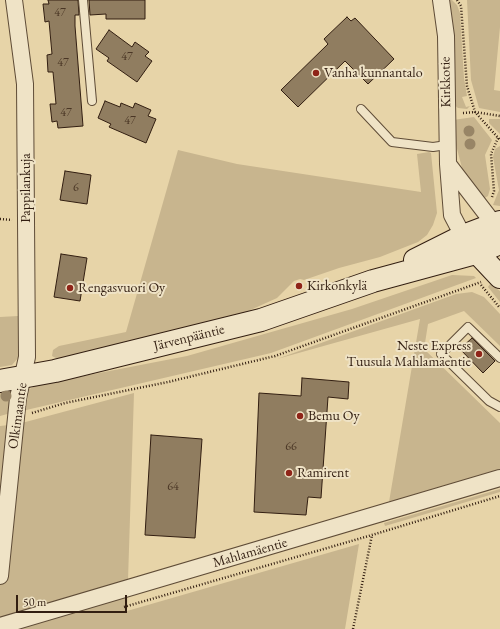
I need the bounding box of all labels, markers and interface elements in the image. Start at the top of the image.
house number: 47 [54,6,66,20]
house number: 47 [121,50,133,64]
house number: 47 [57,56,69,70]
street label: Kirkkotie [437,56,455,108]
place label: Vanha kunnantalo [324,65,423,81]
marker: Vanha kunnantalo [311,68,321,78]
house number: 47 [60,106,72,120]
house number: 47 [124,114,136,128]
street label: Pappilankuja [18,153,34,223]
house number: 6 [73,181,79,195]
place label: Kirkonkylä [307,278,367,294]
place label: Rengasvuori Oy [78,280,165,296]
marker: Kirkonkylä [294,281,304,291]
marker: Rengasvuori Oy [65,283,75,293]
street label: Järvenpääntie [152,321,226,355]
place label: Neste Express Tuusula Mahlamäentie [347,338,471,370]
marker: Neste Express Tuusula Mahlamäentie [474,349,484,359]
street label: Olkimaantie [5,382,31,450]
place label: Bemu Oy [308,408,360,424]
marker: Bemu Oy [295,411,305,421]
house number: 66 [285,440,297,454]
place label: Ramirent [297,465,349,481]
marker: Ramirent [284,468,294,478]
house number: 64 [167,480,179,494]
street label: Mahlamäentie [211,534,289,572]
scale bar [18,587,129,613]
text: 50 m [23,594,46,610]

